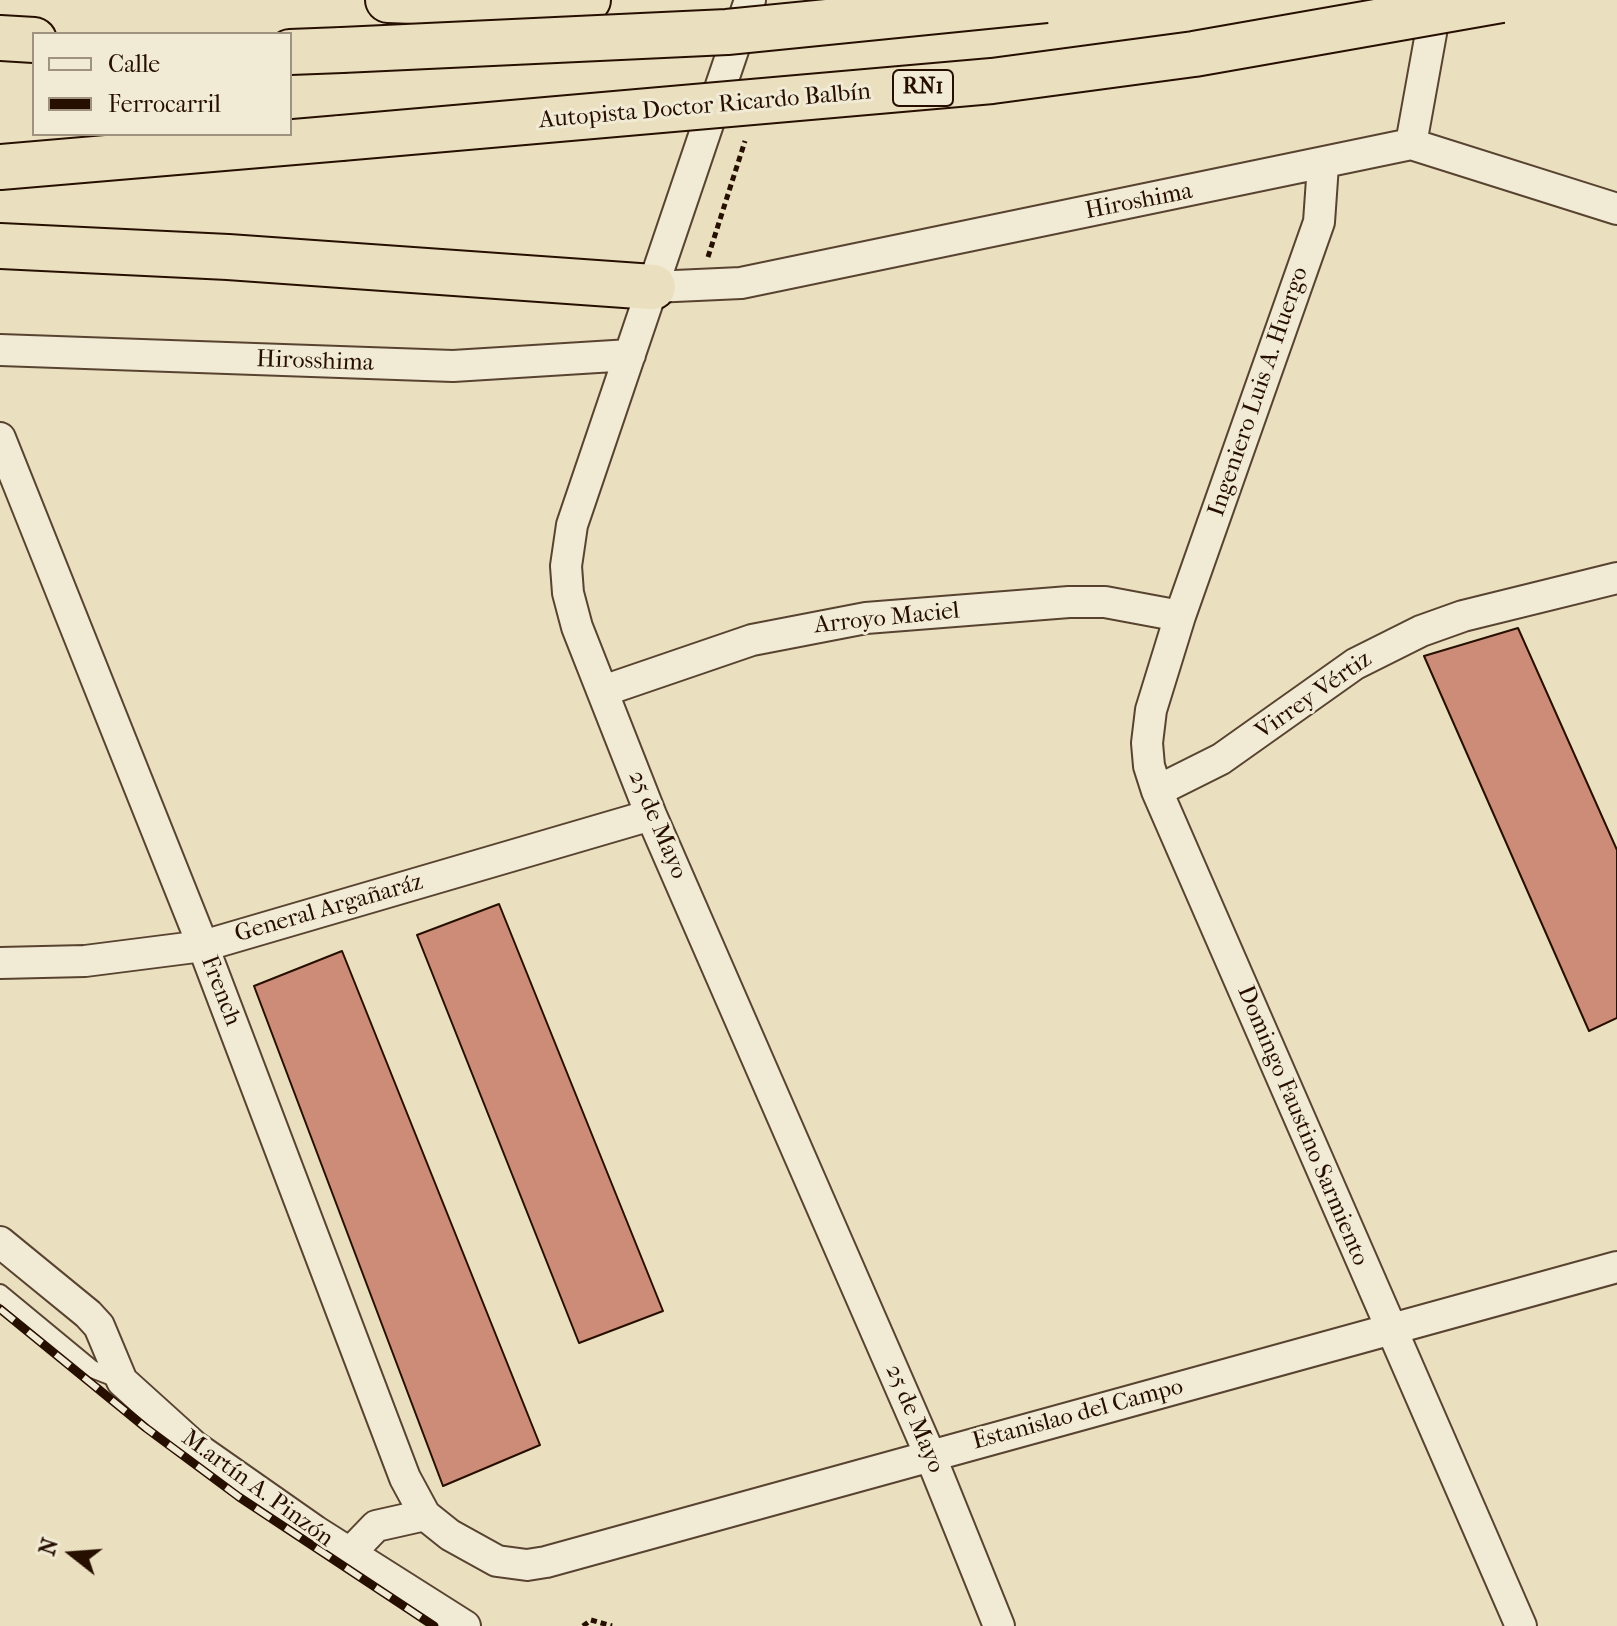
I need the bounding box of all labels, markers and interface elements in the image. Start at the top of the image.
legend [32,32,292,136]
text: Calle [108,50,160,78]
road number: RN1 [893,70,953,106]
street label: Autopista Doctor Ricardo Balbín [538,78,872,136]
text: Ferrocarril [108,90,221,118]
street label: Hiroshima [1083,177,1195,227]
street label: Ingeniero Luis A. Huergo [1203,263,1315,521]
street label: Hirosshima [256,346,374,378]
street label: Arroyo Maciel [813,597,961,641]
street label: Virrey Vértiz [1250,645,1378,747]
street label: 25 de Mayo [621,766,693,884]
street label: General Argañaráz [232,868,426,950]
street label: French [194,952,246,1030]
street label: Domingo Faustino Sarmiento [1230,982,1374,1270]
street label: 25 de Mayo [878,1360,950,1478]
street label: Estanislao del Campo [969,1373,1187,1457]
street label: M.artín A. Pinzón [176,1424,338,1554]
north arrow [32,1514,112,1594]
text: N [34,1535,64,1559]

